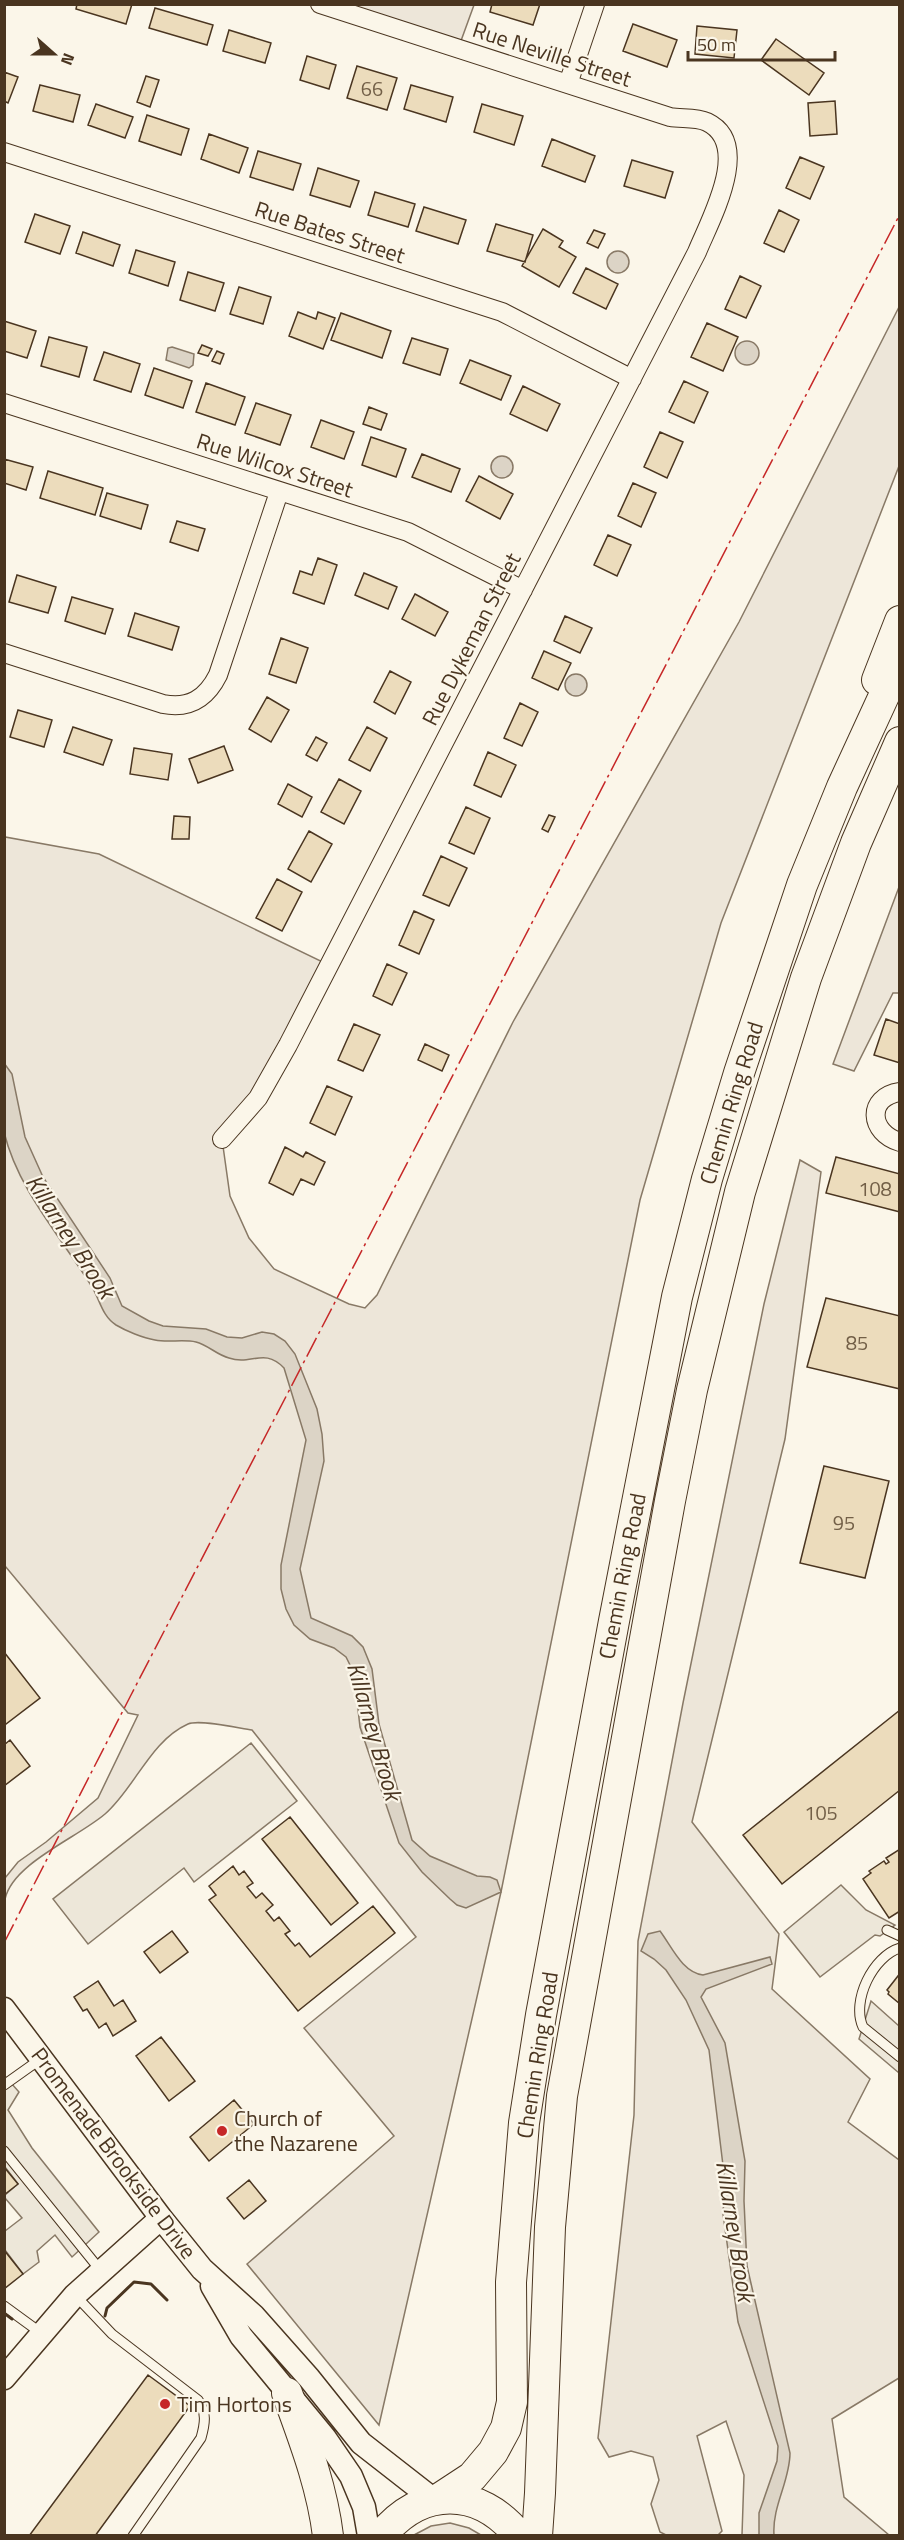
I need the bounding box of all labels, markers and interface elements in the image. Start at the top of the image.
street label: Rue Neville Street [468,12,636,96]
north arrow [24,24,84,84]
scale bar [688,24,835,62]
text: 50 m [697,31,736,58]
text: N [55,50,81,69]
house number: 66 [361,73,383,104]
street label: Rue Bates Street [250,192,410,272]
street label: Rue Wilcox Street [192,424,358,506]
street label: Rue Dykeman Street [413,546,529,731]
street label: Chemin Ring Road [690,1017,772,1189]
water label: Killarney Brook [17,1167,127,1308]
house number: 108 [858,1173,892,1204]
house number: 85 [846,1327,868,1358]
street label: Chemin Ring Road [589,1490,655,1662]
house number: 95 [833,1507,855,1538]
water label: Killarney Brook [338,1658,413,1807]
house number: 105 [804,1797,838,1828]
street label: Chemin Ring Road [507,1969,567,2141]
street label: Promenade Brookside Drive [23,2040,205,2266]
place label: Church of the Nazarene [234,2101,358,2160]
marker: Church of the Nazarene [215,2124,229,2138]
water label: Killarney Brook [707,2158,765,2307]
place label: Tim Hortons [177,2387,292,2421]
marker: Tim Hortons [158,2397,172,2411]

